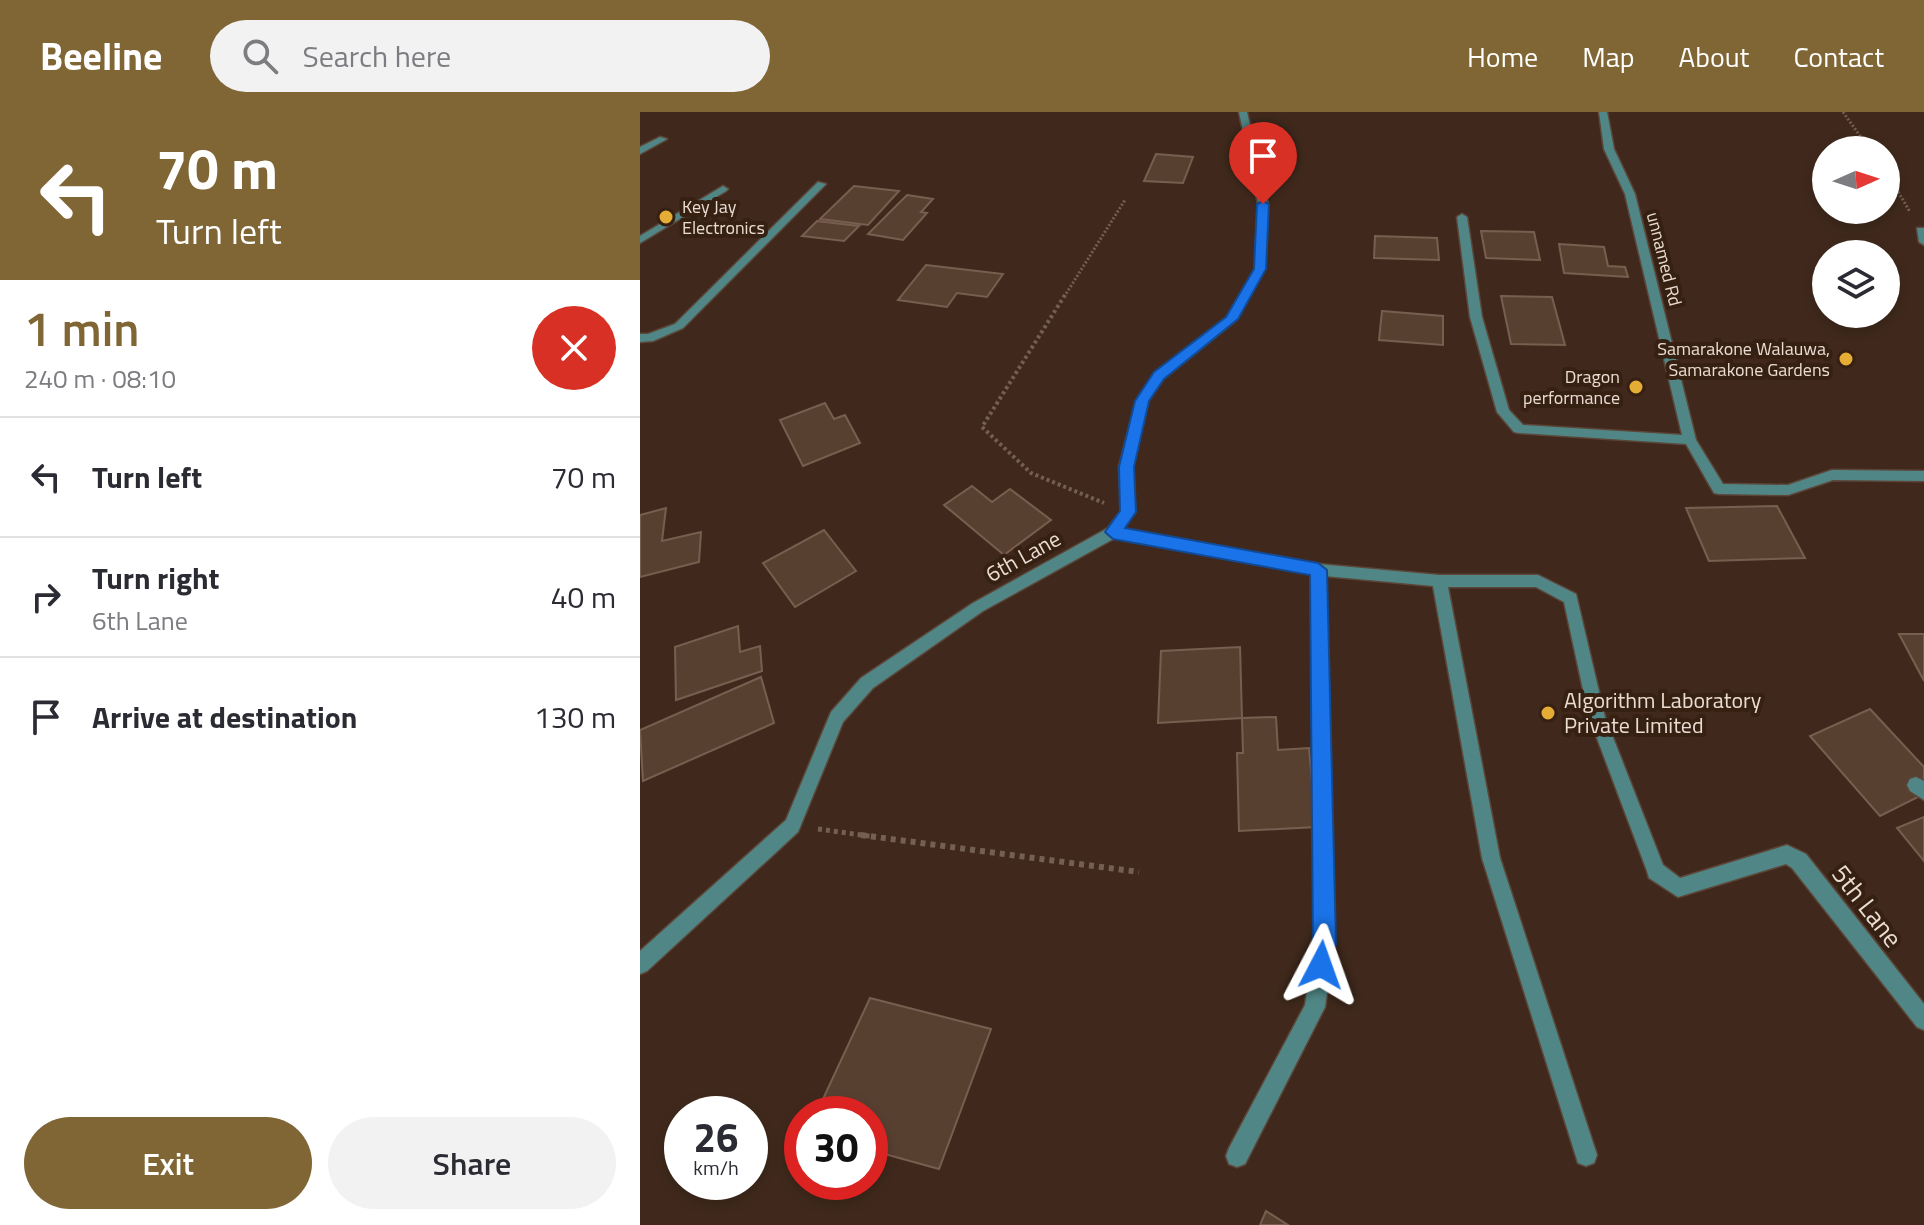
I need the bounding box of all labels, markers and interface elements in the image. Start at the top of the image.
search box [210,20,770,92]
text: Beeline [40,27,162,85]
text: Search here [302,33,451,79]
icon: search [238,34,282,78]
text: Home [1467,35,1538,78]
text: Map [1582,35,1635,78]
text: About [1679,35,1749,78]
text: Contact [1793,35,1884,78]
pin [1229,122,1297,204]
text: 70 m [156,126,278,211]
icon: arrive [1241,134,1285,178]
north arrow [1812,136,1900,224]
map controls [1812,136,1900,328]
icon: left [24,144,128,248]
place label: Key Jay Electronics [682,193,765,241]
text: Turn left [156,203,282,258]
marker: Key Jay Electronics [657,208,675,226]
street label: unnamed Rd [1640,209,1689,309]
button: layers [1812,240,1900,328]
text: 1 min [24,292,139,365]
button: close [532,306,616,390]
place label: Samarakone Walauwa, Samarakone Gardens [1657,335,1830,383]
marker: Samarakone Walauwa, Samarakone Gardens [1837,350,1855,368]
text: 240 m · 08:10 [24,359,176,398]
place label: Dragon performance [1523,363,1620,411]
marker: Dragon performance [1627,378,1645,396]
text: Turn left [92,454,202,500]
text: 70 m [551,454,616,500]
icon: left [24,455,68,499]
street label: 6th Lane [979,521,1067,591]
text: Turn right [92,555,220,601]
text: 40 m [551,574,616,620]
icon: right [24,575,68,619]
text: 6th Lane [92,601,188,640]
place label: Algorithm Laboratory Private Limited [1564,683,1762,742]
text: Arrive at destination [92,694,357,740]
text: 130 m [534,694,616,740]
icon: arrive [24,695,68,739]
marker: Algorithm Laboratory Private Limited [1539,704,1557,722]
street label: 5th Lane [1822,856,1912,956]
position arrow [1279,923,1363,1007]
speed limit sign: 30 [784,1096,888,1200]
text: 26 [694,1107,738,1168]
button: Exit [24,1117,312,1209]
button: Share [328,1117,616,1209]
text: km/h [693,1152,739,1183]

